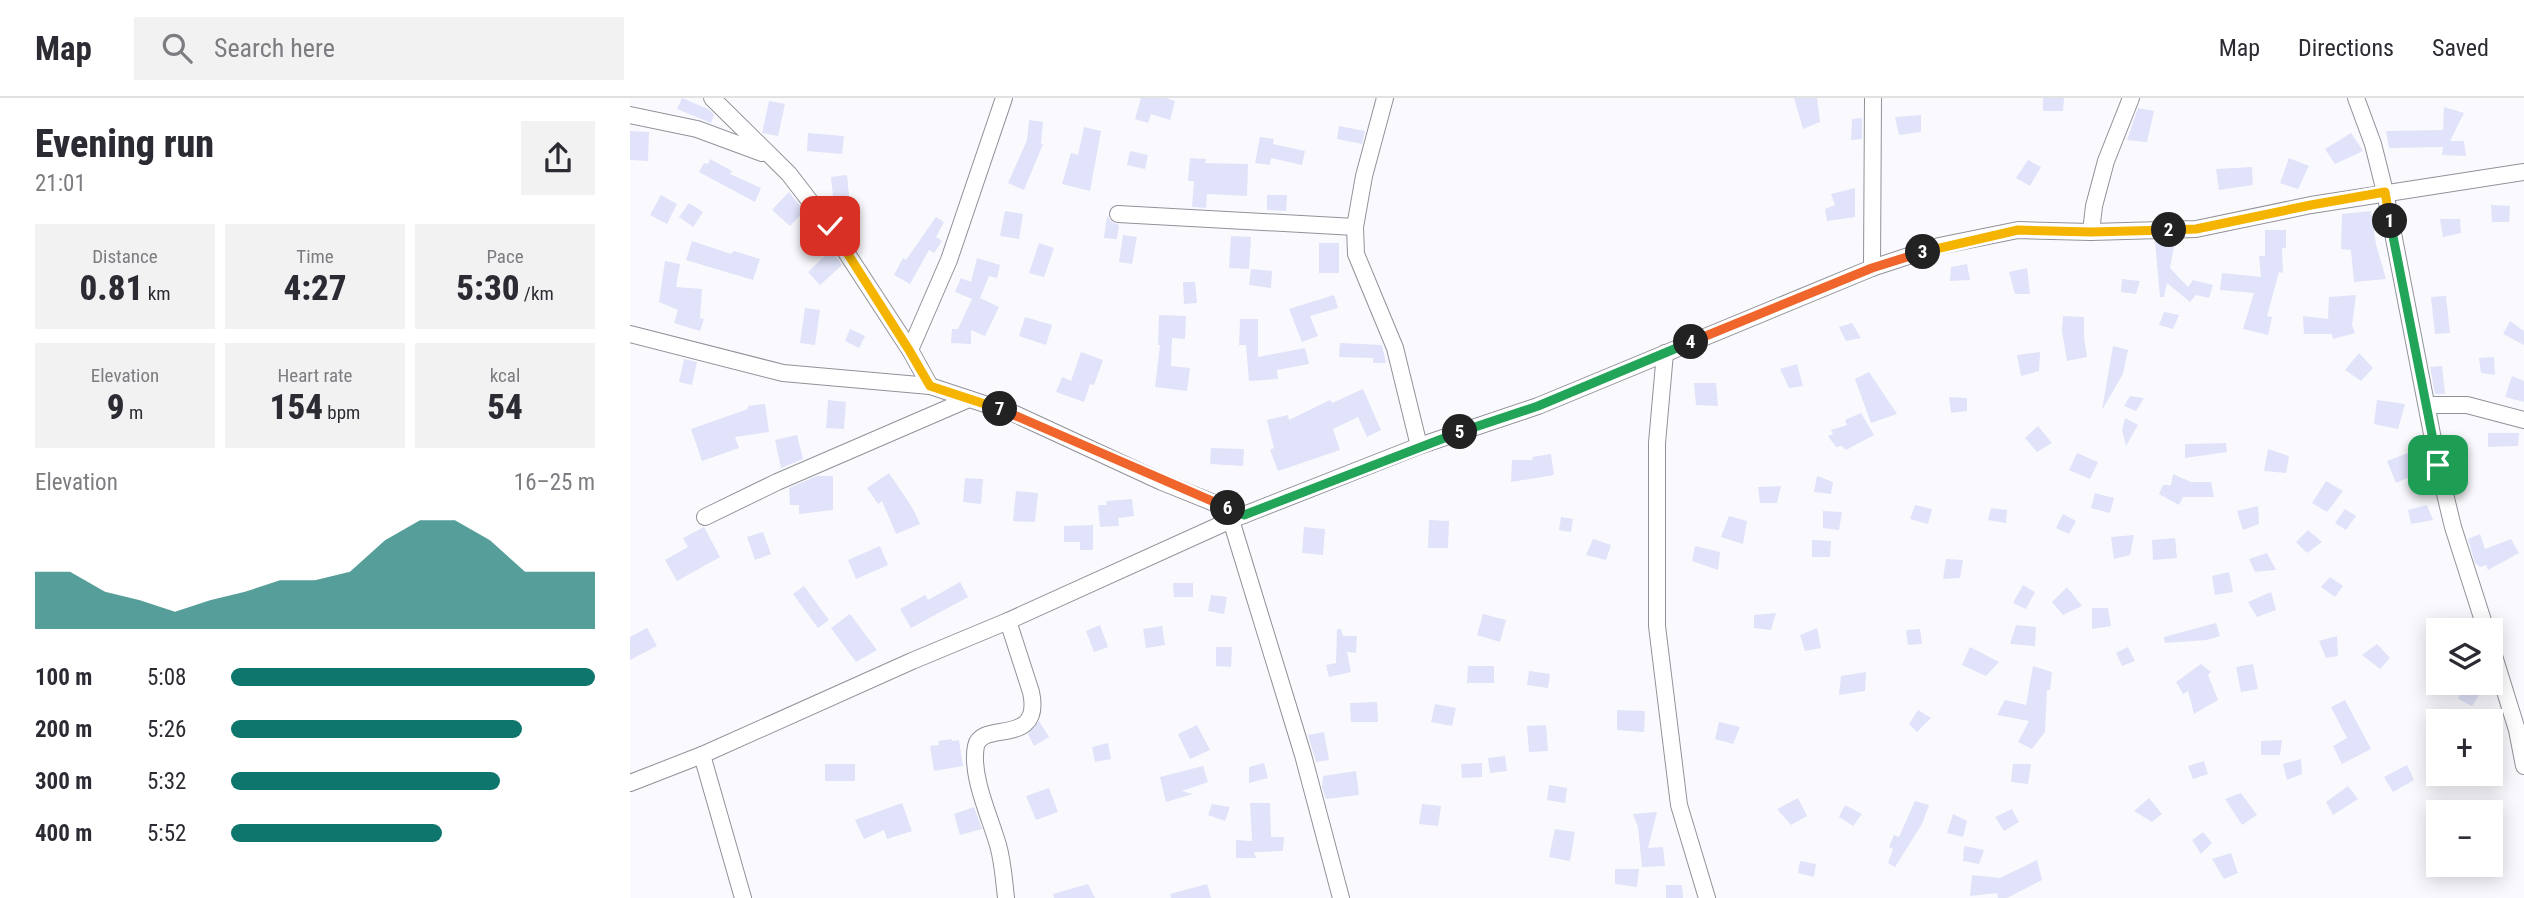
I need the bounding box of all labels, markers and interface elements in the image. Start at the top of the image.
search box [134,17,624,80]
text: Map [35,29,92,68]
icon: search [158,29,196,67]
text: Search here [214,33,335,63]
text: Map [2219,34,2260,62]
text: Directions [2298,34,2394,62]
text: Saved [2432,34,2489,62]
button: share [521,121,595,195]
text: Evening run [35,122,214,166]
text: 21:01 [35,170,86,197]
pin [800,196,860,256]
pin: 1 [2372,204,2408,238]
icon: check [811,207,849,245]
text: 1 [2385,209,2394,232]
pin: 2 [2152,212,2186,248]
text: 2 [2164,218,2173,241]
pin: 3 [1906,234,1940,270]
text: 3 [1918,240,1927,263]
text: Distance [92,245,158,268]
text: Time [296,245,334,268]
text: Pace [486,245,524,268]
text: 0.81 [80,268,143,309]
text: 4:27 [283,268,347,309]
text: 5:30 [456,268,519,309]
text: km [143,282,171,305]
text: /km [519,282,554,305]
pin: 4 [1674,324,1708,360]
text: 4 [1686,330,1695,353]
text: Elevation [91,364,159,387]
text: Heart rate [277,364,353,387]
text: kcal [490,364,520,387]
text: 9 [107,387,125,428]
text: 154 [270,387,323,428]
text: 54 [487,387,523,428]
pin: 7 [982,392,1018,426]
text: 7 [995,397,1004,420]
text: m [125,401,143,424]
text: bpm [323,401,360,424]
pin: 5 [1442,414,1478,450]
text: 5 [1455,420,1464,443]
pin [2408,435,2468,495]
icon: arrive [2419,446,2457,484]
text: Elevation [35,469,118,496]
text: 16–25 m [514,469,595,496]
pin: 6 [1210,490,1246,526]
text: 6 [1223,496,1232,519]
map controls [2426,618,2503,877]
button: layers [2426,618,2503,695]
text: 100 m [35,664,92,691]
text: 5:08 [147,664,186,691]
button: + [2426,709,2503,786]
text: 200 m [35,716,92,743]
text: 5:26 [147,716,186,743]
text: 300 m [35,768,92,795]
text: 5:32 [147,768,186,795]
button: − [2426,800,2503,877]
text: 400 m [35,820,92,847]
text: 5:52 [147,820,186,847]

